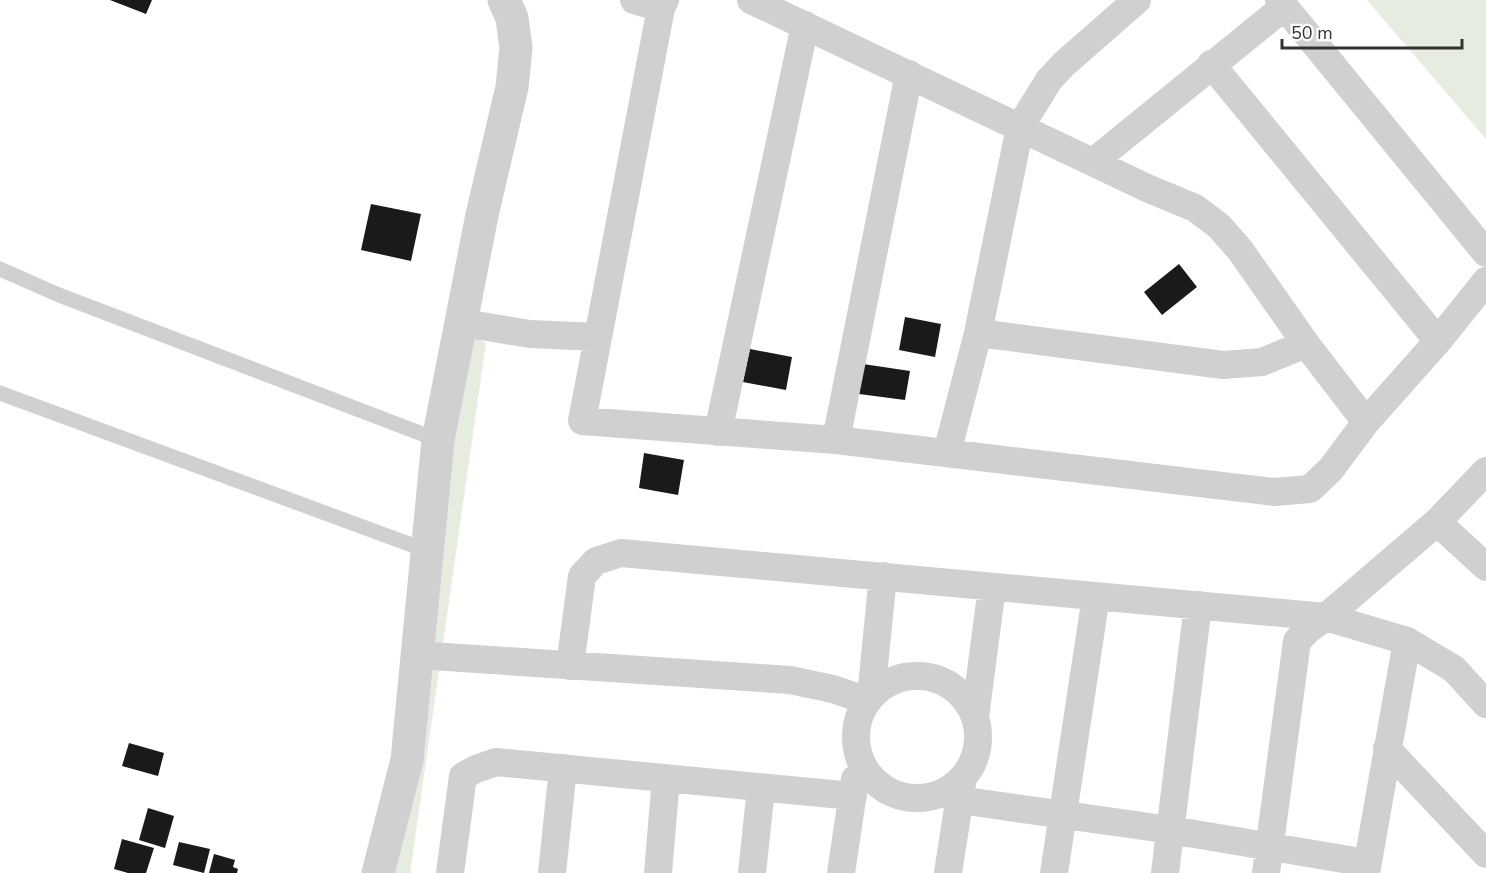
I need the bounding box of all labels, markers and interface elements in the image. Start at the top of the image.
scale bar [1282,12,1462,50]
text: 50 m [1291,21,1333,45]

